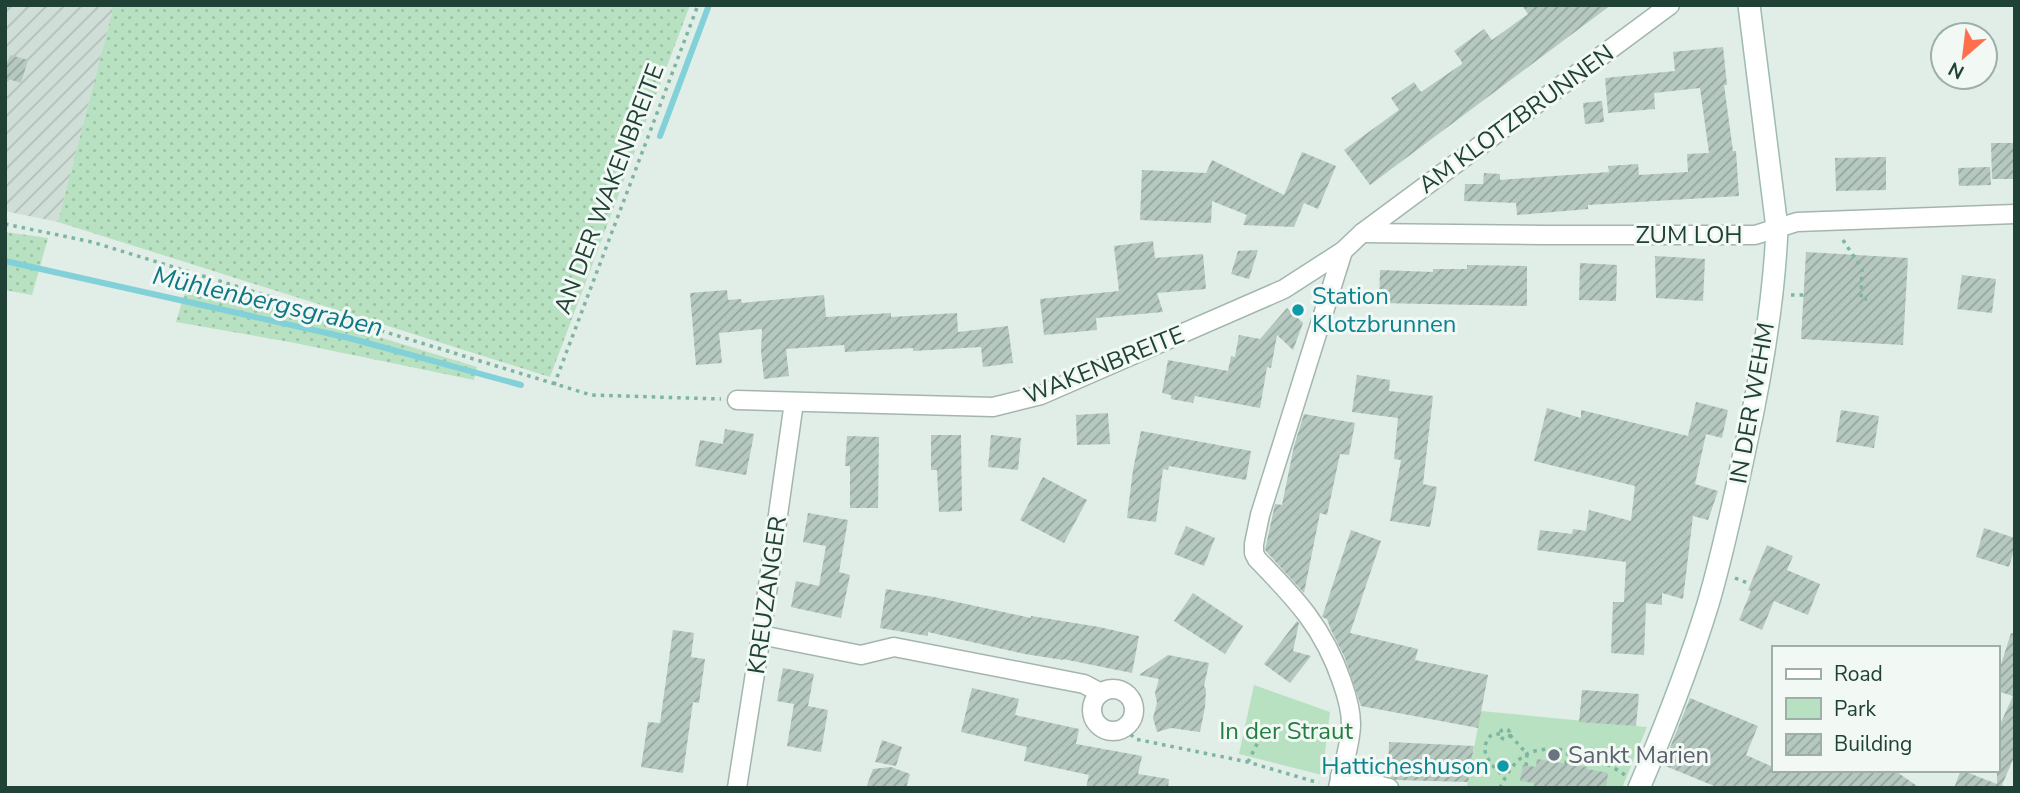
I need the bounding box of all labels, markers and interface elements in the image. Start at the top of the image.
north arrow [1929,21,1999,91]
street label: AM KLOTZBRUNNEN [1412,37,1620,201]
text: N [1944,55,1969,85]
street label: AN DER WAKENBREITE [546,59,672,319]
street label: ZUM LOH [1635,219,1743,251]
water label: Mühlenbergsgraben [149,258,387,345]
place label: Station Klotzbrunnen [1312,280,1456,340]
marker: Station Klotzbrunnen [1290,302,1306,318]
street label: WAKENBREITE [1019,318,1189,412]
street label: IN DER WEHM [1722,320,1782,486]
street label: KREUZANGER [740,514,794,676]
legend [1772,646,1999,772]
text: Road [1834,660,1883,688]
text: Park [1834,695,1876,723]
park label: In der Straut [1219,715,1353,747]
text: Building [1834,730,1912,758]
place label: Sankt Marien [1568,739,1709,771]
marker: Sankt Marien [1546,747,1562,763]
place label: Hatticheshuson [1321,750,1489,782]
marker: Hatticheshuson [1495,758,1511,774]

